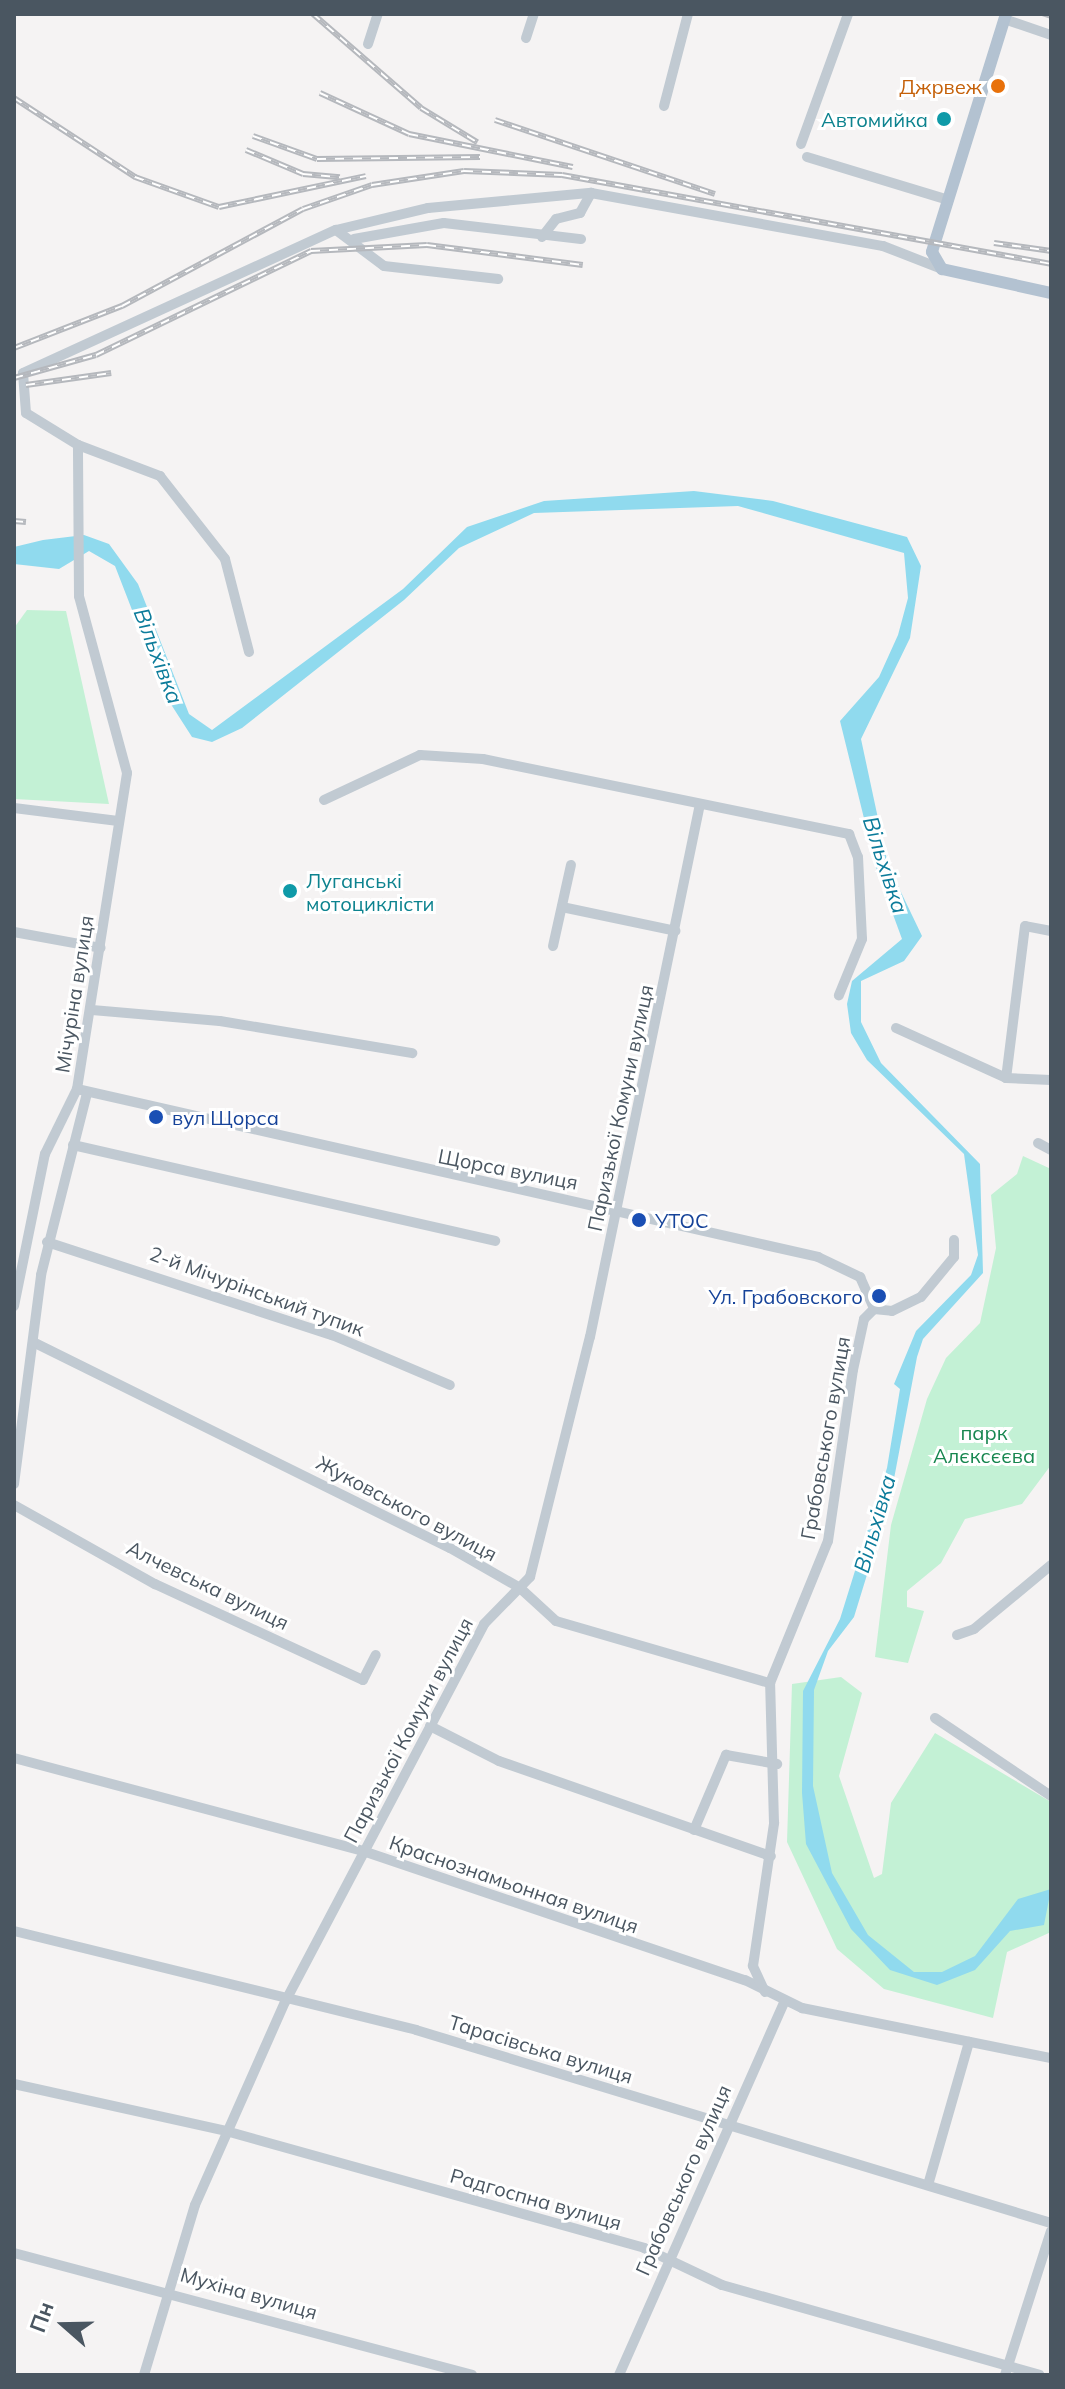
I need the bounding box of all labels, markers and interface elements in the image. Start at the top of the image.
place label: Джрвеж [899,74,982,98]
marker: Джрвеж [989,77,1007,95]
place label: Автомийка [821,107,928,131]
marker: Автомийка [935,110,953,128]
water label: Вільхівка [128,604,188,708]
water label: Вільхівка [857,813,913,917]
place label: Луганські мотоциклісти [306,868,434,915]
marker: Луганські мотоциклісти [281,882,299,900]
street label: Мічуріна вулиця [50,914,98,1074]
street label: Паризької Комуни вулиця [582,982,658,1234]
place label: вул Щорса [172,1105,279,1129]
marker: вул Щорса [147,1108,165,1126]
street label: Щорса вулиця [436,1144,580,1194]
place label: УТОС [655,1208,709,1232]
marker: УТОС [630,1211,648,1229]
street label: 2-й Мічурінський тупик [147,1241,367,1341]
place label: Ул. Грабовского [708,1284,863,1308]
marker: Ул. Грабовского [870,1287,888,1305]
street label: Грабовського вулиця [795,1335,855,1541]
park label: парк Алєксєєва [933,1421,1035,1468]
street label: Жуковського вулиця [313,1450,501,1566]
water label: Вільхівка [848,1472,902,1576]
street label: Алчевська вулиця [123,1535,293,1635]
street label: Паризької Комуни вулиця [338,1613,478,1847]
street label: Краснознамьонная вулиця [386,1830,642,1938]
street label: Тарасівська вулиця [446,2010,636,2088]
street label: Грабовського вулиця [630,2081,736,2279]
street label: Радгоспна вулиця [447,2163,625,2235]
street label: Мухіна вулиця [178,2262,320,2324]
north arrow [24,2285,104,2365]
text: Пн [23,2298,60,2336]

